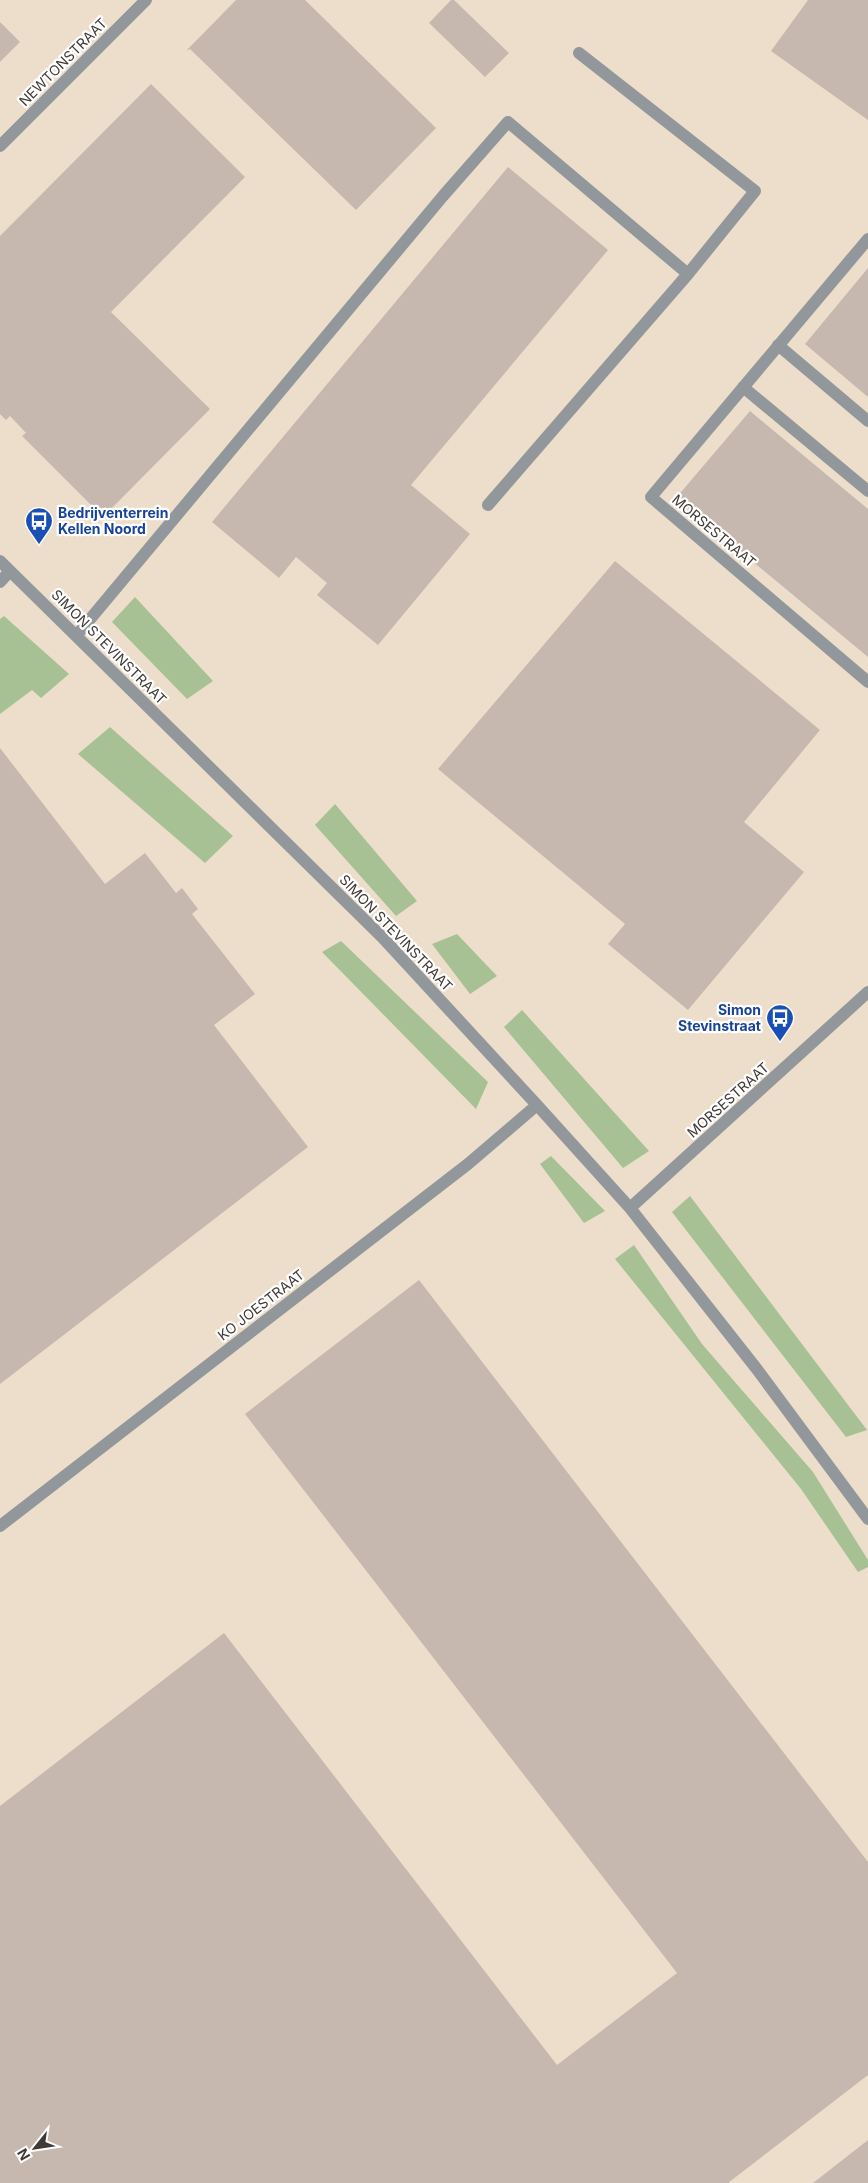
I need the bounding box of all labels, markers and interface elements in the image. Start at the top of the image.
street label: NEWTONSTRAAT [15,14,110,109]
street label: MORSESTRAAT [669,491,760,571]
place label: Bedrijventerrein Kellen Noord [58,504,168,537]
bus stop icon: Bedrijventerrein Kellen Noord [24,506,54,545]
street label: SIMON STEVINSTRAAT [48,586,170,708]
street label: SIMON STEVINSTRAAT [336,871,456,994]
place label: Simon Stevinstraat [678,1001,761,1034]
bus stop icon: Simon Stevinstraat [765,1003,795,1042]
street label: MORSESTRAAT [683,1058,772,1141]
street label: KO JOESTRAAT [214,1266,307,1344]
north arrow [10,2123,60,2173]
text: N [13,2146,33,2164]

